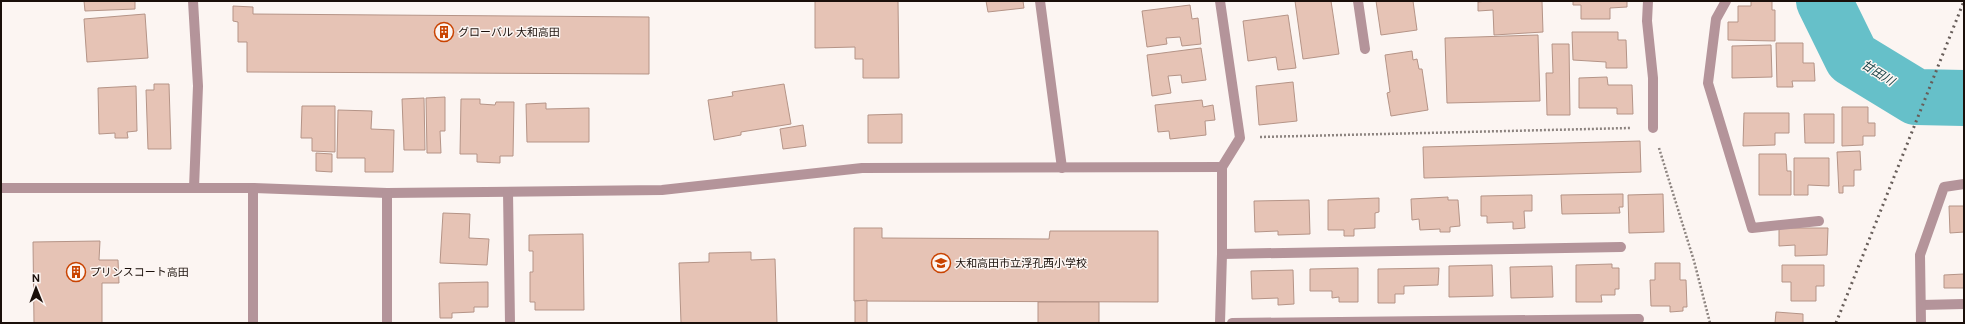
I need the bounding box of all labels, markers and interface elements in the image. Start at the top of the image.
building icon: グローバル 大和高田 [433,21,455,43]
place label: グローバル 大和高田 [458,25,560,39]
water label: 甘田川 [1858,57,1899,90]
school or university icon: 大和高田市立浮孔西小学校 [930,252,952,274]
place label: 大和高田市立浮孔西小学校 [955,256,1087,270]
building icon: プリンスコート高田 [65,261,87,283]
place label: プリンスコート高田 [90,265,189,279]
north arrow [16,268,56,308]
text: N [32,271,40,285]

